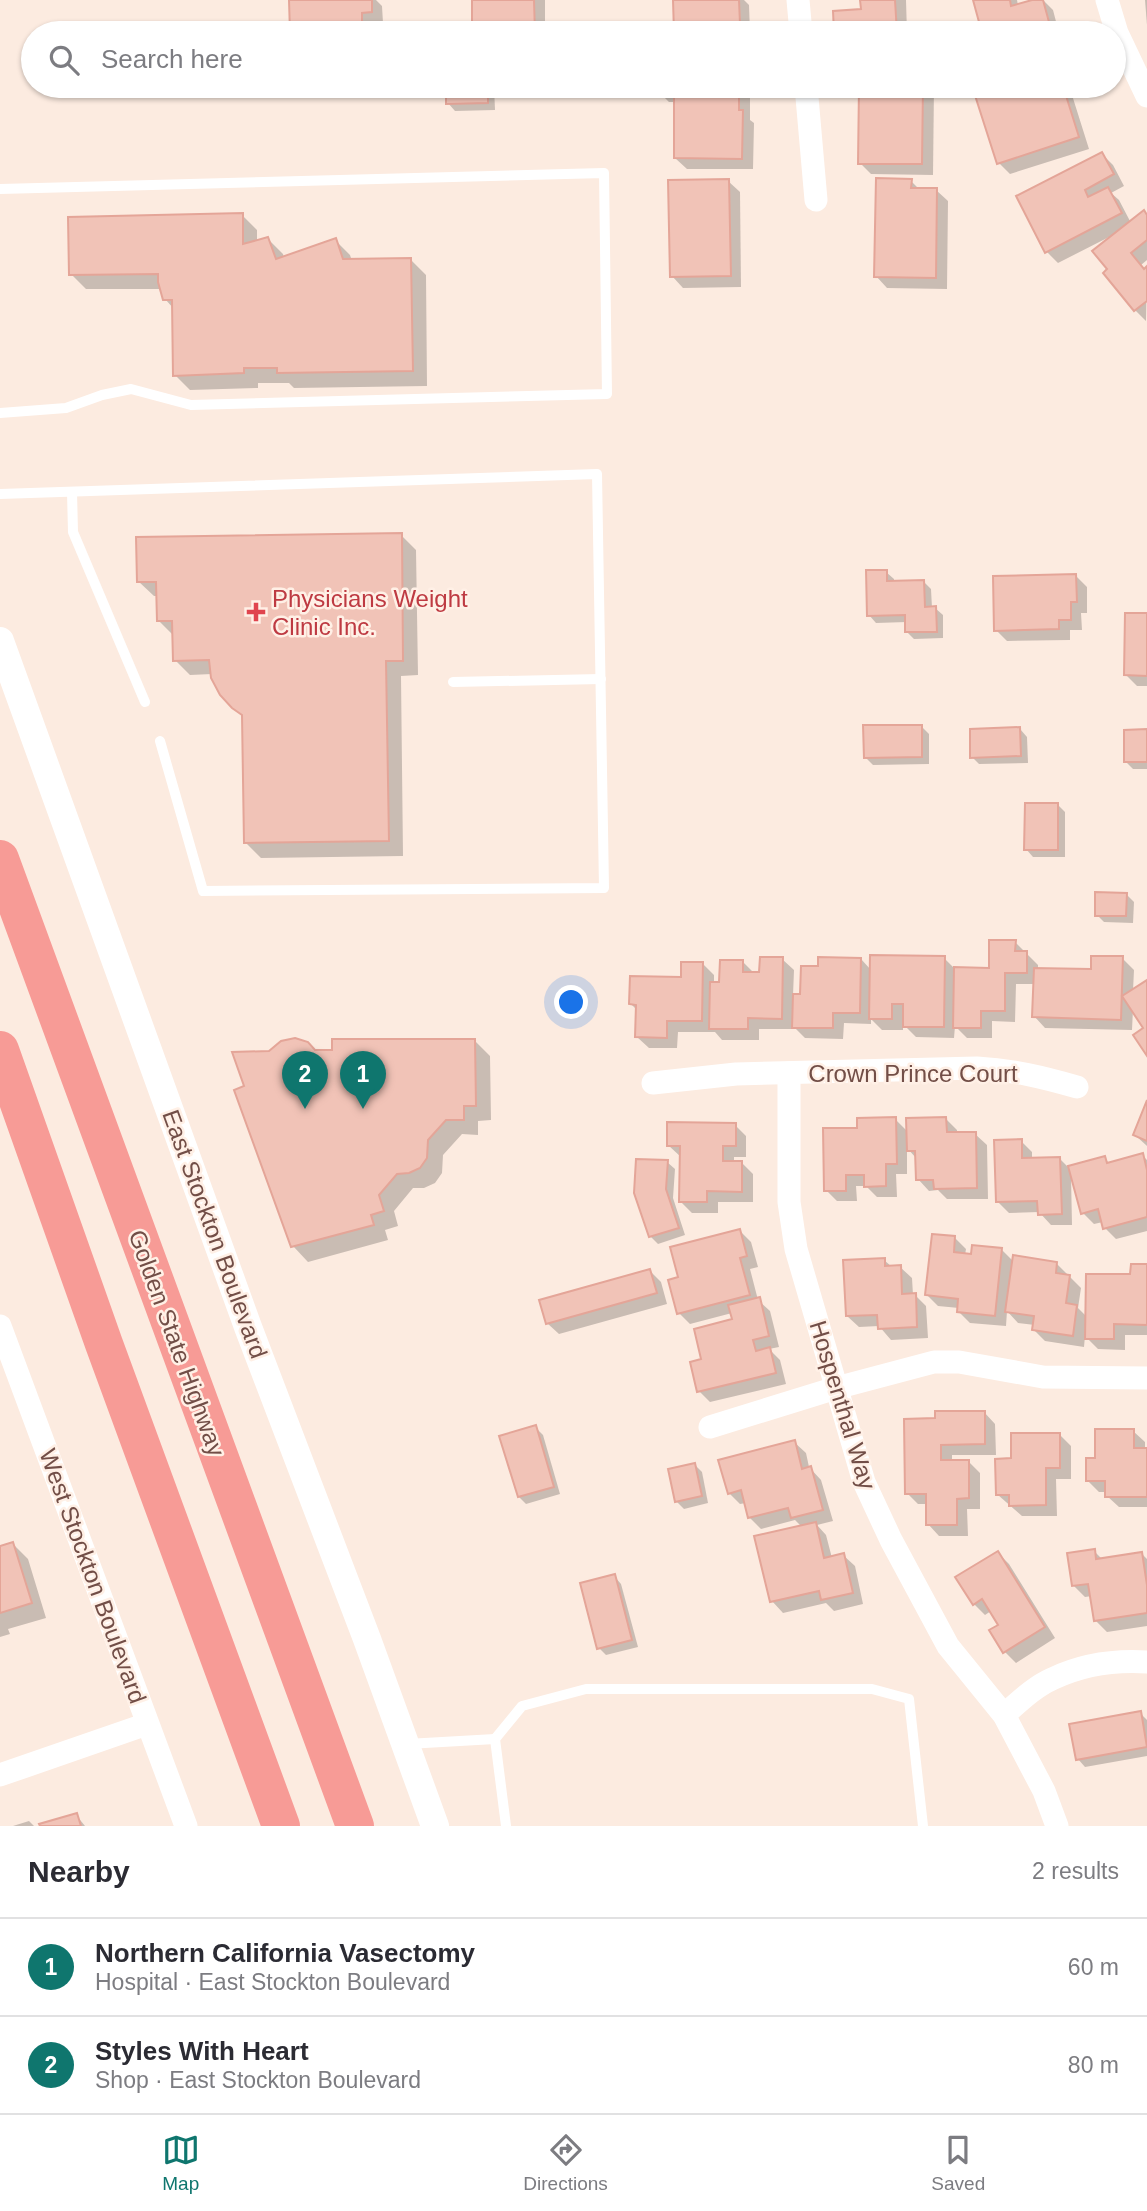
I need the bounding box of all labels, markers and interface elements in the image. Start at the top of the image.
search box [21,21,1126,98]
icon: search [45,41,83,79]
text: Search here [101,44,243,74]
place label: Physicians Weight Clinic Inc. [272,585,468,640]
marker: Physicians Weight Clinic Inc. [246,602,266,622]
your location [554,985,588,1019]
pin: 2 [282,1051,328,1109]
pin: 1 [340,1051,386,1109]
street label: Crown Prince Court [808,1060,1018,1087]
street label: East Stockton Boulevard [157,1106,273,1362]
street label: Golden State Highway [123,1226,231,1460]
street label: Hospenthal Way [804,1317,882,1493]
street label: West Stockton Boulevard [34,1445,152,1707]
text: Nearby [28,1855,130,1888]
text: 2 results [1032,1858,1119,1884]
text: Northern California Vasectomy [95,1938,475,1968]
text: 1 [45,1954,57,1980]
text: 60 m [1068,1954,1119,1980]
text: Hospital · East Stockton Boulevard [95,1969,450,1995]
text: Styles With Heart [95,2036,309,2066]
text: 2 [45,2052,57,2078]
text: 80 m [1068,2052,1119,2078]
text: Shop · East Stockton Boulevard [95,2067,421,2093]
tab: Map [162,2131,200,2195]
tab: Directions [523,2131,608,2195]
tab: Saved [931,2131,985,2195]

